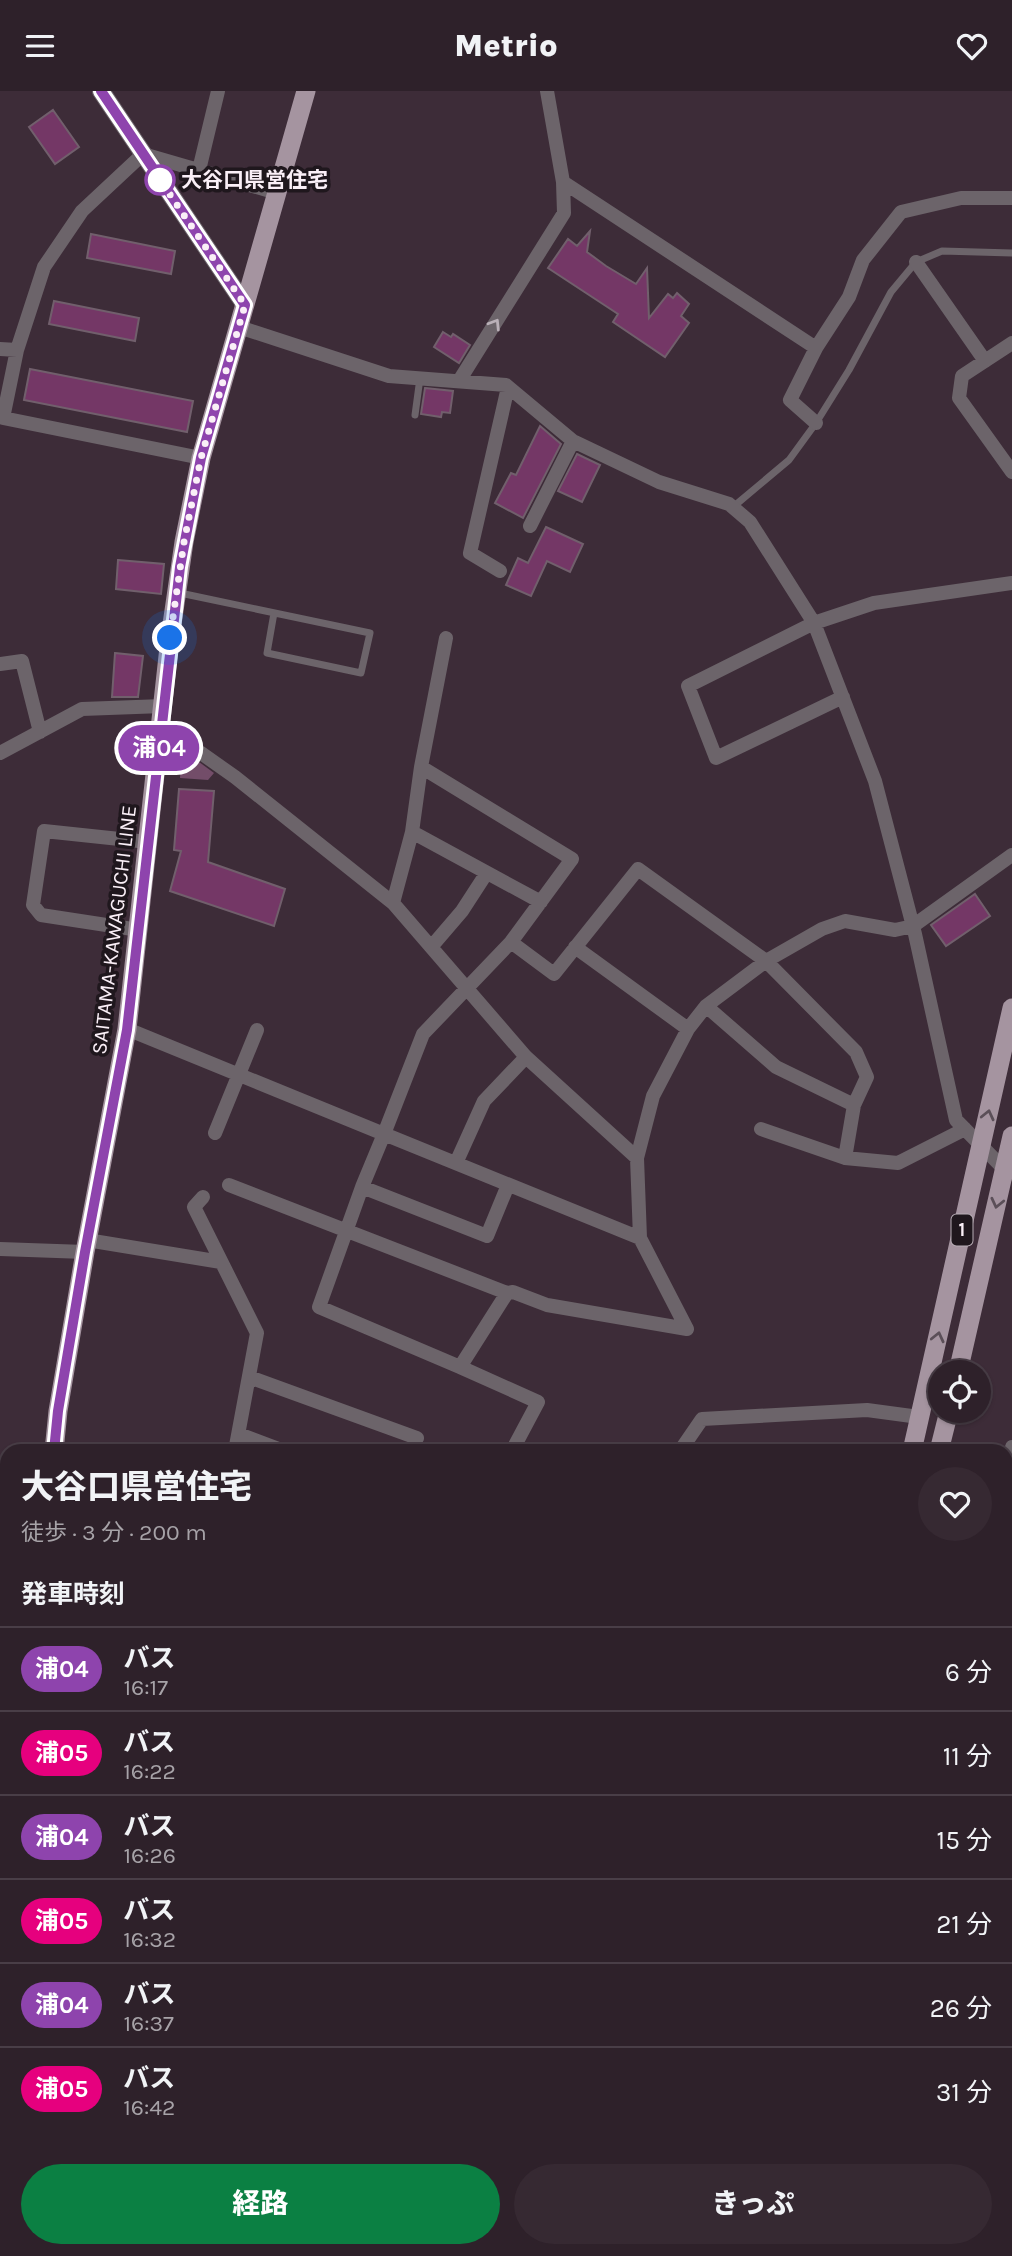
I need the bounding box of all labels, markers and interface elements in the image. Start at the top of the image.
icon: menu [21,27,59,65]
text: Metrio [454,27,558,64]
icon: heart [953,27,991,65]
marker: 大谷口県営住宅 [145,165,175,195]
place label: 大谷口県営住宅 [181,168,328,192]
one-way arrow [487,318,500,331]
your location [152,620,187,655]
line badge: 浦04 [119,725,199,771]
text: 浦04 [132,734,186,762]
street label: SAITAMA-KAWAGUCHI LINE [87,804,141,1056]
one-way arrow [980,1109,994,1121]
one-way arrow [991,1197,1005,1209]
road number: 1 [951,1215,972,1245]
one-way arrow [930,1331,945,1343]
map controls [928,1360,991,1423]
button: locate [928,1360,991,1423]
button: heart [918,1467,992,1541]
text: 大谷口県営住宅 [21,1468,252,1506]
text: 徒歩 · 3 分 · 200 m [21,1519,207,1546]
text: 発車時刻 [21,1579,125,1610]
text: バス [123,1643,175,1674]
text: 浦04 [35,1655,88,1683]
text: 6 分 [945,1657,992,1688]
text: 16:17 [123,1674,168,1701]
text: バス [123,1727,175,1758]
text: 浦05 [35,1739,88,1767]
text: 11 分 [943,1741,992,1772]
text: 16:22 [123,1758,176,1785]
text: バス [123,1811,175,1842]
text: 浦04 [35,1823,88,1851]
text: 15 分 [937,1825,992,1856]
text: 16:26 [123,1842,176,1869]
text: バス [123,1895,175,1926]
text: 浦05 [35,1907,88,1935]
text: 21 分 [936,1909,992,1940]
text: 16:32 [123,1926,176,1953]
text: バス [123,1979,175,2010]
text: 浦04 [35,1991,88,2019]
text: 26 分 [930,1993,992,2024]
text: 16:37 [123,2010,174,2037]
text: バス [123,2063,175,2094]
text: 浦05 [35,2075,88,2103]
text: 31 分 [936,2077,992,2108]
text: 16:42 [123,2094,175,2121]
button: 経路 [21,2164,500,2244]
button: きっぷ [514,2164,992,2244]

